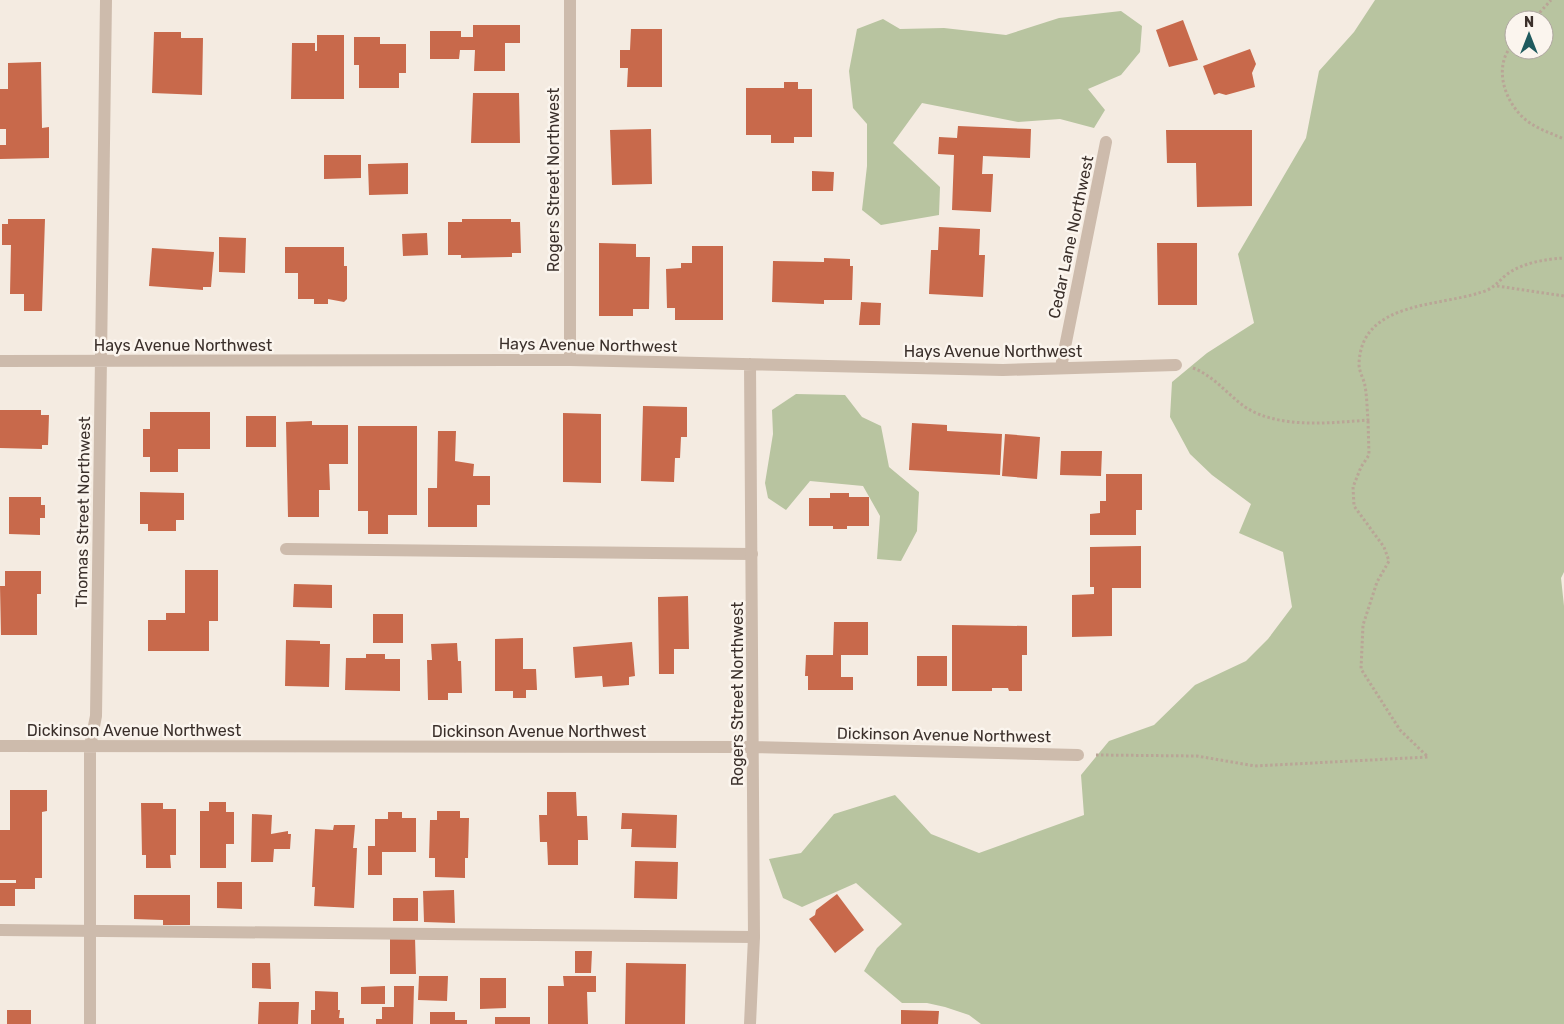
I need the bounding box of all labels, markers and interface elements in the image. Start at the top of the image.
north arrow [1504,10,1554,60]
text: N [1524,14,1534,31]
street label: Rogers Street Northwest [544,88,563,272]
street label: Cedar Lane Northwest [1044,154,1098,320]
street label: Hays Avenue Northwest [499,334,677,356]
street label: Hays Avenue Northwest [94,336,272,355]
street label: Hays Avenue Northwest [904,342,1082,361]
street label: Thomas Street Northwest [72,416,94,608]
street label: Rogers Street Northwest [728,602,747,786]
street label: Dickinson Avenue Northwest [27,721,241,740]
street label: Dickinson Avenue Northwest [432,722,646,741]
street label: Dickinson Avenue Northwest [837,724,1051,746]

